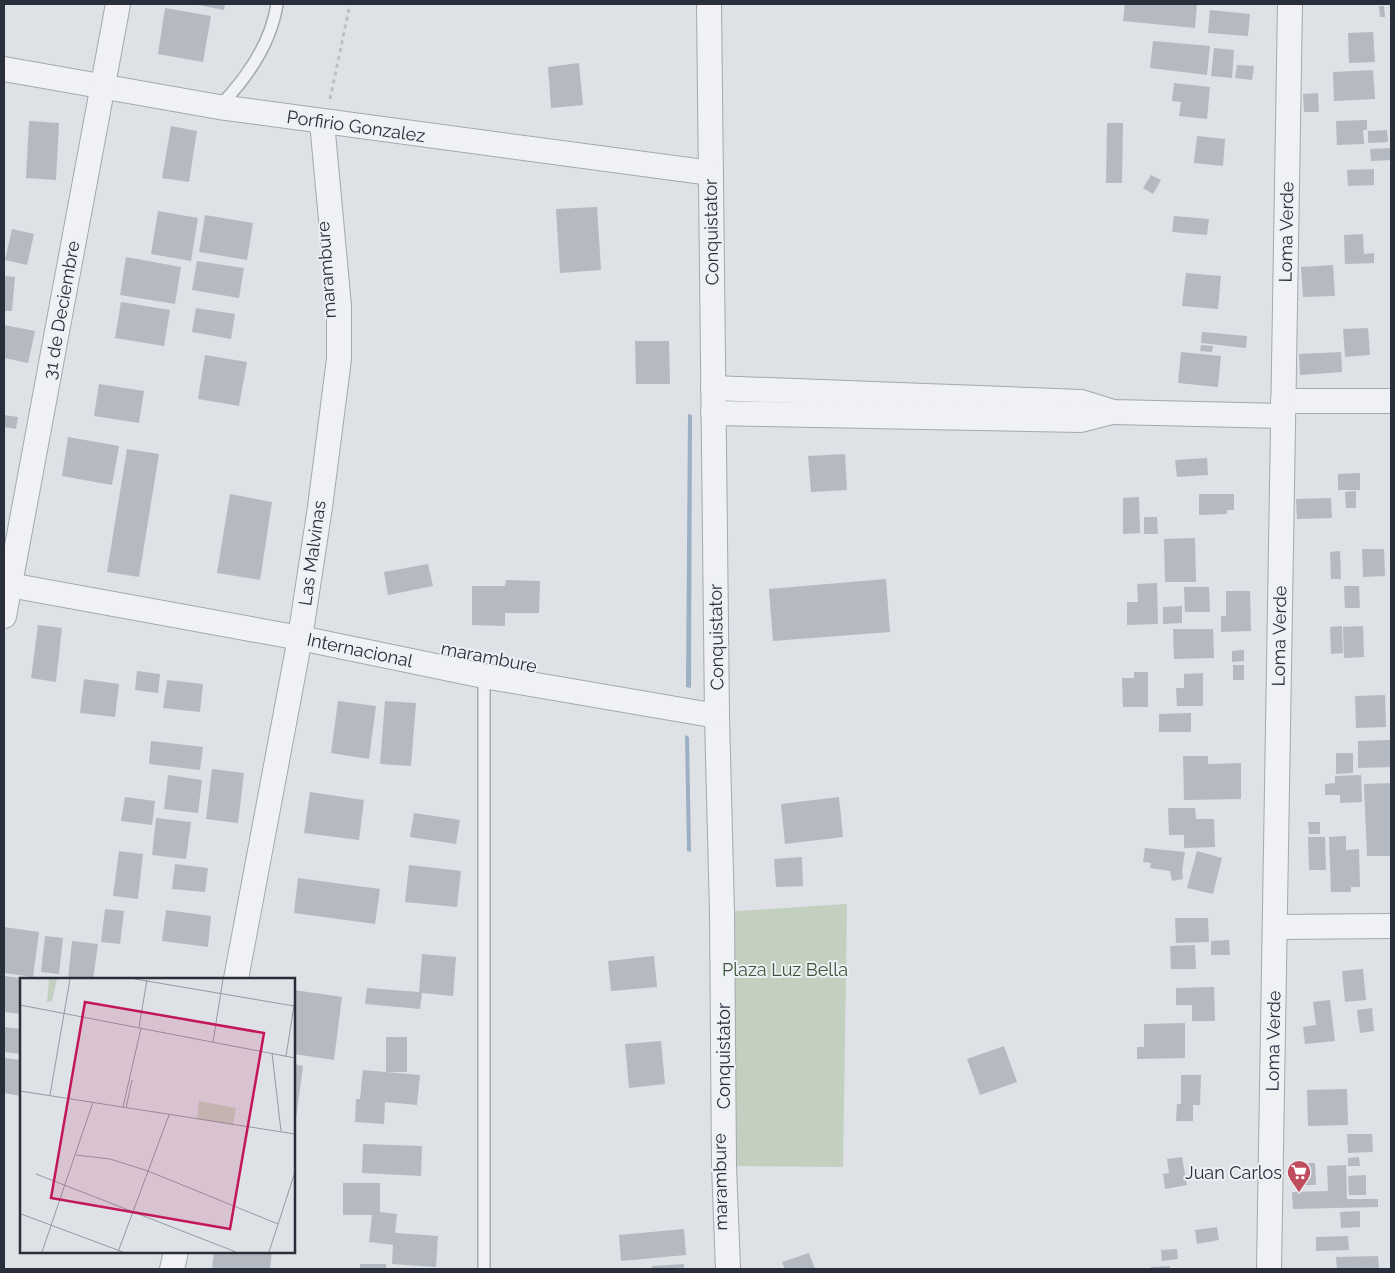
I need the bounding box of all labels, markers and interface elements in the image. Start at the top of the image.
street label: Porfirio Gonzalez [285,106,427,146]
street label: Conquistator [700,178,722,285]
street label: Loma Verde [1275,181,1297,283]
street label: marambure [312,220,340,319]
street label: 31 de Deciembre [38,239,84,381]
street label: Las Malvinas [294,499,330,607]
street label: Conquistator [705,583,727,690]
street label: Loma Verde [1268,585,1290,687]
street label: Internacional [305,629,415,671]
street label: marambure [439,637,539,677]
park label: Plaza Luz Bella [722,959,848,980]
inset map [20,978,295,1253]
street label: Loma Verde [1262,990,1284,1092]
street label: Conquistator [713,1002,734,1109]
street label: marambure [709,1133,731,1231]
supermarket icon: Juan Carlos [1286,1159,1312,1193]
place label: Juan Carlos [1185,1162,1282,1183]

